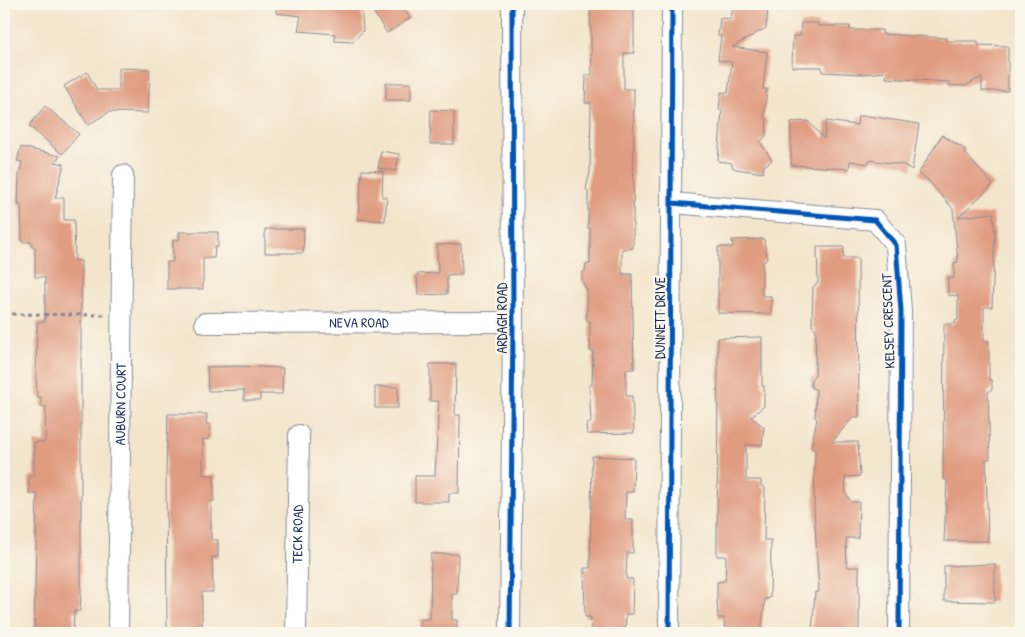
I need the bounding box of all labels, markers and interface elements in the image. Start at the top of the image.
street label: KELSEY CRESCENT [876,273,899,369]
street label: DUNNETT DRIVE [650,277,669,359]
street label: ARDAGH ROAD [492,282,511,353]
street label: NEVA ROAD [329,312,389,332]
street label: AUBURN COURT [110,362,130,445]
street label: TECK ROAD [287,504,307,563]

